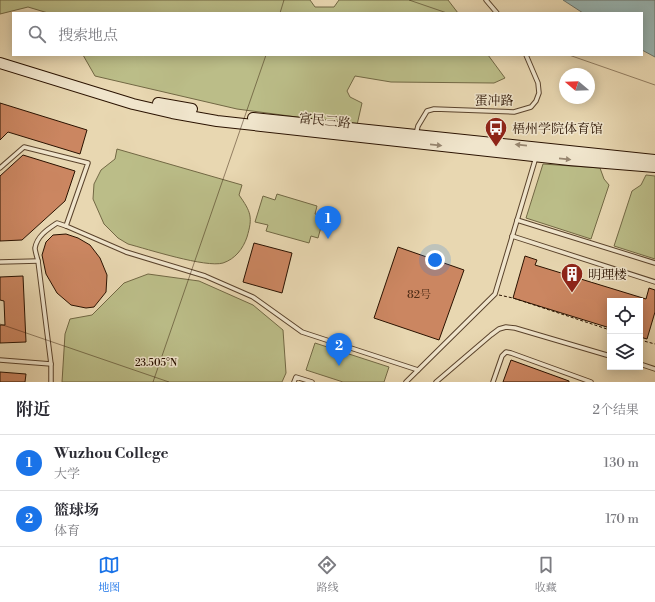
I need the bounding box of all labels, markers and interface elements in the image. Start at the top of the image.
search box [12,12,643,56]
icon: search [26,23,48,45]
text: 搜索地点 [58,26,118,45]
north arrow [559,68,595,104]
street label: 蛋冲路 [474,93,514,109]
street label: 富民三路 [298,110,352,132]
bus stop icon: 梧州学院体育馆 [483,115,509,148]
place label: 梧州学院体育馆 [512,121,603,137]
one-way arrow [430,142,442,148]
one-way arrow [515,142,527,149]
one-way arrow [559,156,571,162]
pin: 1 [315,206,341,239]
your location [425,250,445,270]
building icon: 明理楼 [559,261,585,294]
place label: 明理楼 [588,267,627,283]
house number: 82号 [407,288,431,302]
map controls [607,298,643,370]
button: locate [607,298,643,334]
pin: 2 [326,333,352,366]
button: layers [607,334,643,370]
text: 23.505°N [135,357,178,369]
text: 附近 [16,399,50,421]
text: 2个结果 [593,402,639,418]
text: Wuzhou College [54,444,169,463]
text: 1 [26,455,32,471]
text: 130 m [604,455,639,471]
text: 大学 [54,466,80,482]
text: 篮球场 [54,501,99,520]
text: 2 [25,511,33,527]
text: 170 m [605,511,639,527]
text: 体育 [54,523,80,539]
tab: 地图 [98,554,120,595]
tab: 路线 [316,554,338,595]
tab: 收藏 [535,554,557,595]

